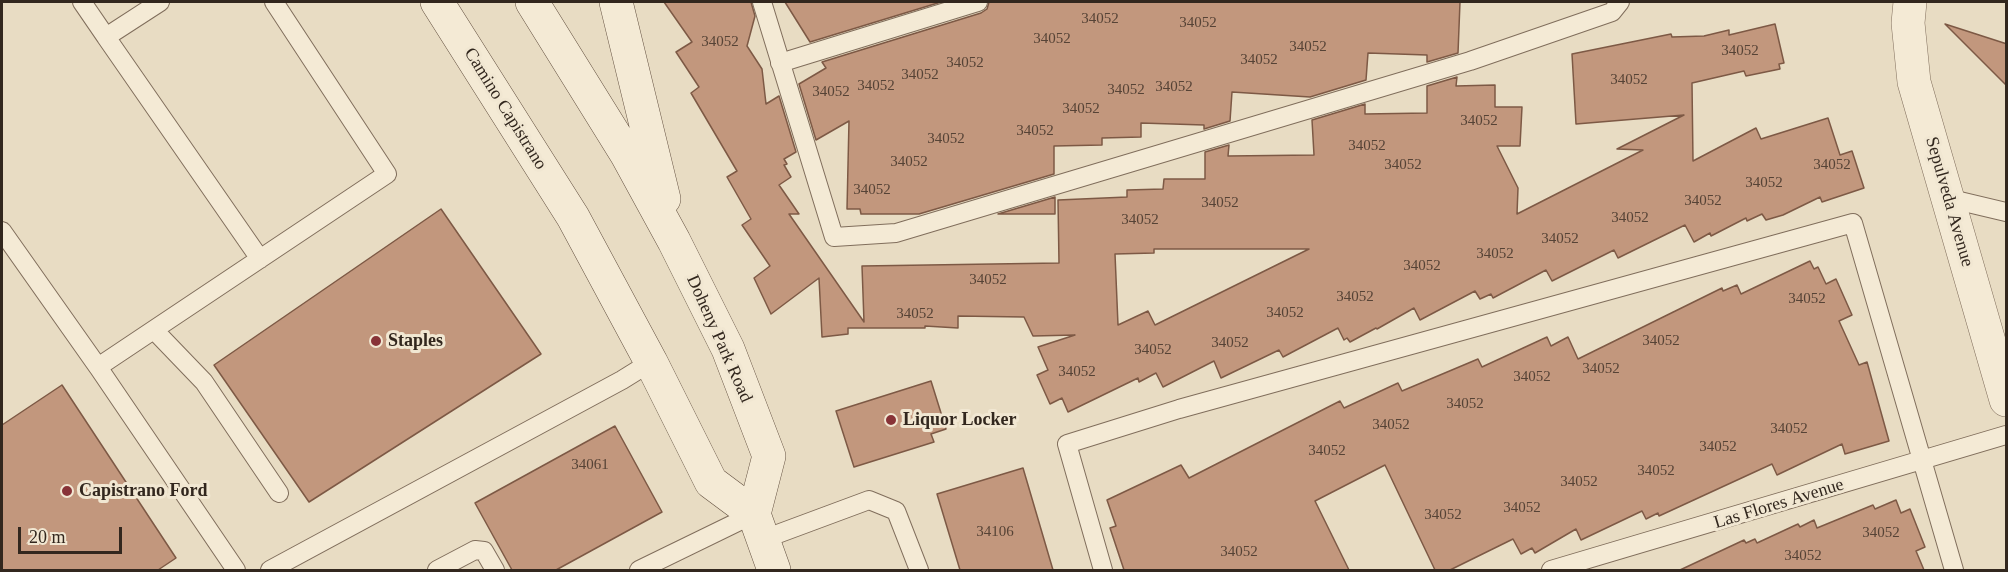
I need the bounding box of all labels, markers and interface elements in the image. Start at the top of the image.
house number: 34052 [1081,10,1119,28]
house number: 34052 [1179,14,1217,32]
house number: 34052 [1033,30,1071,48]
house number: 34052 [701,33,739,51]
house number: 34052 [1289,38,1327,56]
house number: 34052 [1721,42,1759,60]
street label: Camino Capistrano [459,44,551,174]
house number: 34052 [1240,51,1278,69]
house number: 34052 [946,54,984,72]
house number: 34052 [901,66,939,84]
house number: 34052 [1610,71,1648,89]
house number: 34052 [857,77,895,95]
house number: 34052 [1155,78,1193,96]
house number: 34052 [1107,81,1145,99]
house number: 34052 [812,83,850,101]
house number: 34052 [1062,100,1100,118]
house number: 34052 [1460,112,1498,130]
house number: 34052 [1016,122,1054,140]
house number: 34052 [927,130,965,148]
street label: Sepulveda Avenue [1920,135,1978,269]
house number: 34052 [1348,137,1386,155]
house number: 34052 [890,153,928,171]
house number: 34052 [1384,156,1422,174]
house number: 34052 [1813,156,1851,174]
house number: 34052 [1745,174,1783,192]
house number: 34052 [853,181,891,199]
house number: 34052 [1684,192,1722,210]
house number: 34052 [1201,194,1239,212]
house number: 34052 [1611,209,1649,227]
house number: 34052 [1121,211,1159,229]
house number: 34052 [1541,230,1579,248]
house number: 34052 [1476,245,1514,263]
house number: 34052 [1403,257,1441,275]
house number: 34052 [969,271,1007,289]
street label: Doheny Park Road [681,272,757,406]
house number: 34052 [1336,288,1374,306]
house number: 34052 [1788,290,1826,308]
house number: 34052 [1266,304,1304,322]
house number: 34052 [896,305,934,323]
place label: Staples [388,330,443,352]
house number: 34052 [1642,332,1680,350]
marker: Staples [369,334,383,348]
house number: 34052 [1211,334,1249,352]
house number: 34052 [1134,341,1172,359]
house number: 34052 [1582,360,1620,378]
house number: 34052 [1058,363,1096,381]
house number: 34052 [1513,368,1551,386]
house number: 34052 [1446,395,1484,413]
place label: Liquor Locker [903,409,1017,431]
marker: Liquor Locker [884,413,898,427]
house number: 34052 [1372,416,1410,434]
house number: 34052 [1770,420,1808,438]
house number: 34052 [1699,438,1737,456]
house number: 34052 [1308,442,1346,460]
house number: 34061 [571,456,609,474]
house number: 34052 [1637,462,1675,480]
house number: 34052 [1560,473,1598,491]
street label: Las Flores Avenue [1711,474,1847,534]
place label: Capistrano Ford [79,480,208,502]
marker: Capistrano Ford [60,484,74,498]
house number: 34052 [1503,499,1541,517]
house number: 34052 [1424,506,1462,524]
scale bar [21,515,124,553]
house number: 34106 [976,523,1014,541]
house number: 34052 [1862,524,1900,542]
text: 20 m [29,527,66,547]
house number: 34052 [1220,543,1258,561]
house number: 34052 [1784,547,1822,565]

